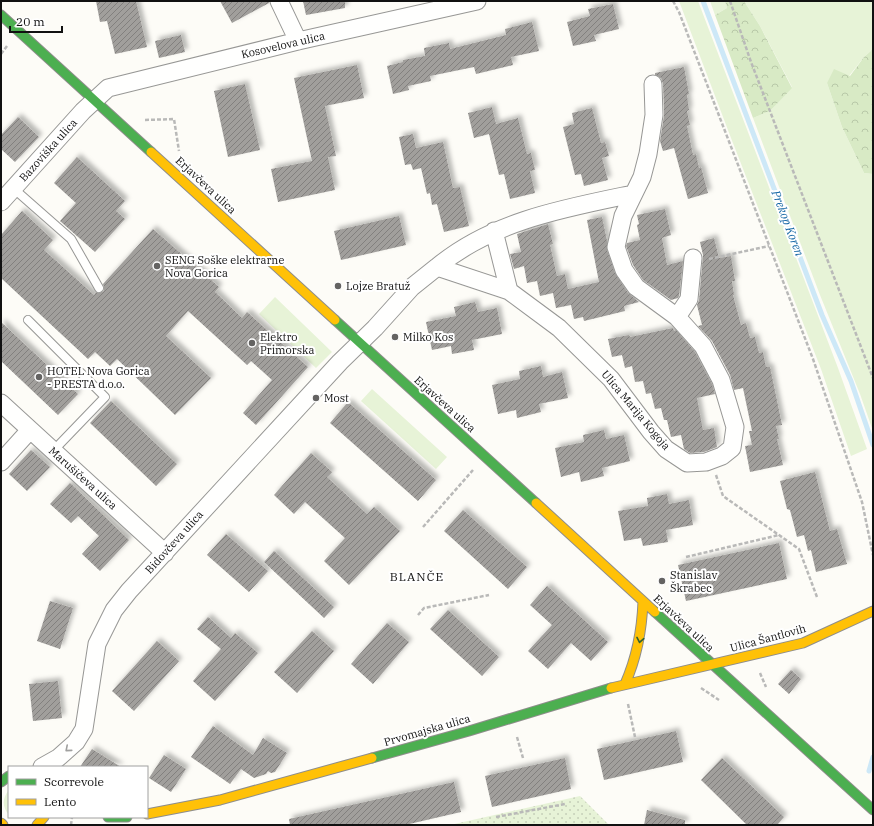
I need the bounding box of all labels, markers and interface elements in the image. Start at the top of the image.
scale bar [10,8,62,34]
text: 20 m [16,14,45,29]
street label: Kosovelova ulica [240,29,326,61]
street label: Bazoviška ulica [16,116,80,184]
street label: Erjavčeva ulica [173,153,239,217]
water label: Prekop Koren [768,187,808,258]
place label: SENG Soške elektrarne Nova Gorica [165,253,284,280]
marker: SENG Soške elektrarne Nova Gorica [152,261,162,271]
place label: Lojze Bratuž [346,279,411,293]
marker: Lojze Bratuž [333,281,343,291]
place label: Elektro Primorska [260,330,314,357]
place label: Milko Kos [403,330,453,344]
marker: Milko Kos [390,332,400,342]
marker: Elektro Primorska [247,338,257,348]
place label: HOTEL Nova Gorica - PRESTA d.o.o. [47,364,150,391]
street label: Ulica Marija Kogoja [598,367,674,453]
marker: HOTEL Nova Gorica - PRESTA d.o.o. [34,372,44,382]
street label: Erjavčeva ulica [411,373,479,435]
place label: Most [324,391,349,405]
marker: Most [311,393,321,403]
street label: Marušičeva ulica [46,444,120,512]
street label: Bidovčeva ulica [142,507,206,577]
place label: Stanislav Škrabec [670,568,717,595]
district label: BLANČE [390,569,444,584]
marker: Stanislav Škrabec [657,576,667,586]
street label: Erjavčeva ulica [651,591,717,655]
street label: Ulica Šantlovih [728,621,808,655]
one-way arrow [636,637,645,643]
street label: Prvomajska ulica [382,711,472,749]
one-way arrow [65,745,73,752]
legend [8,766,148,818]
text: Scorrevole [44,774,104,789]
text: Lento [44,794,76,809]

